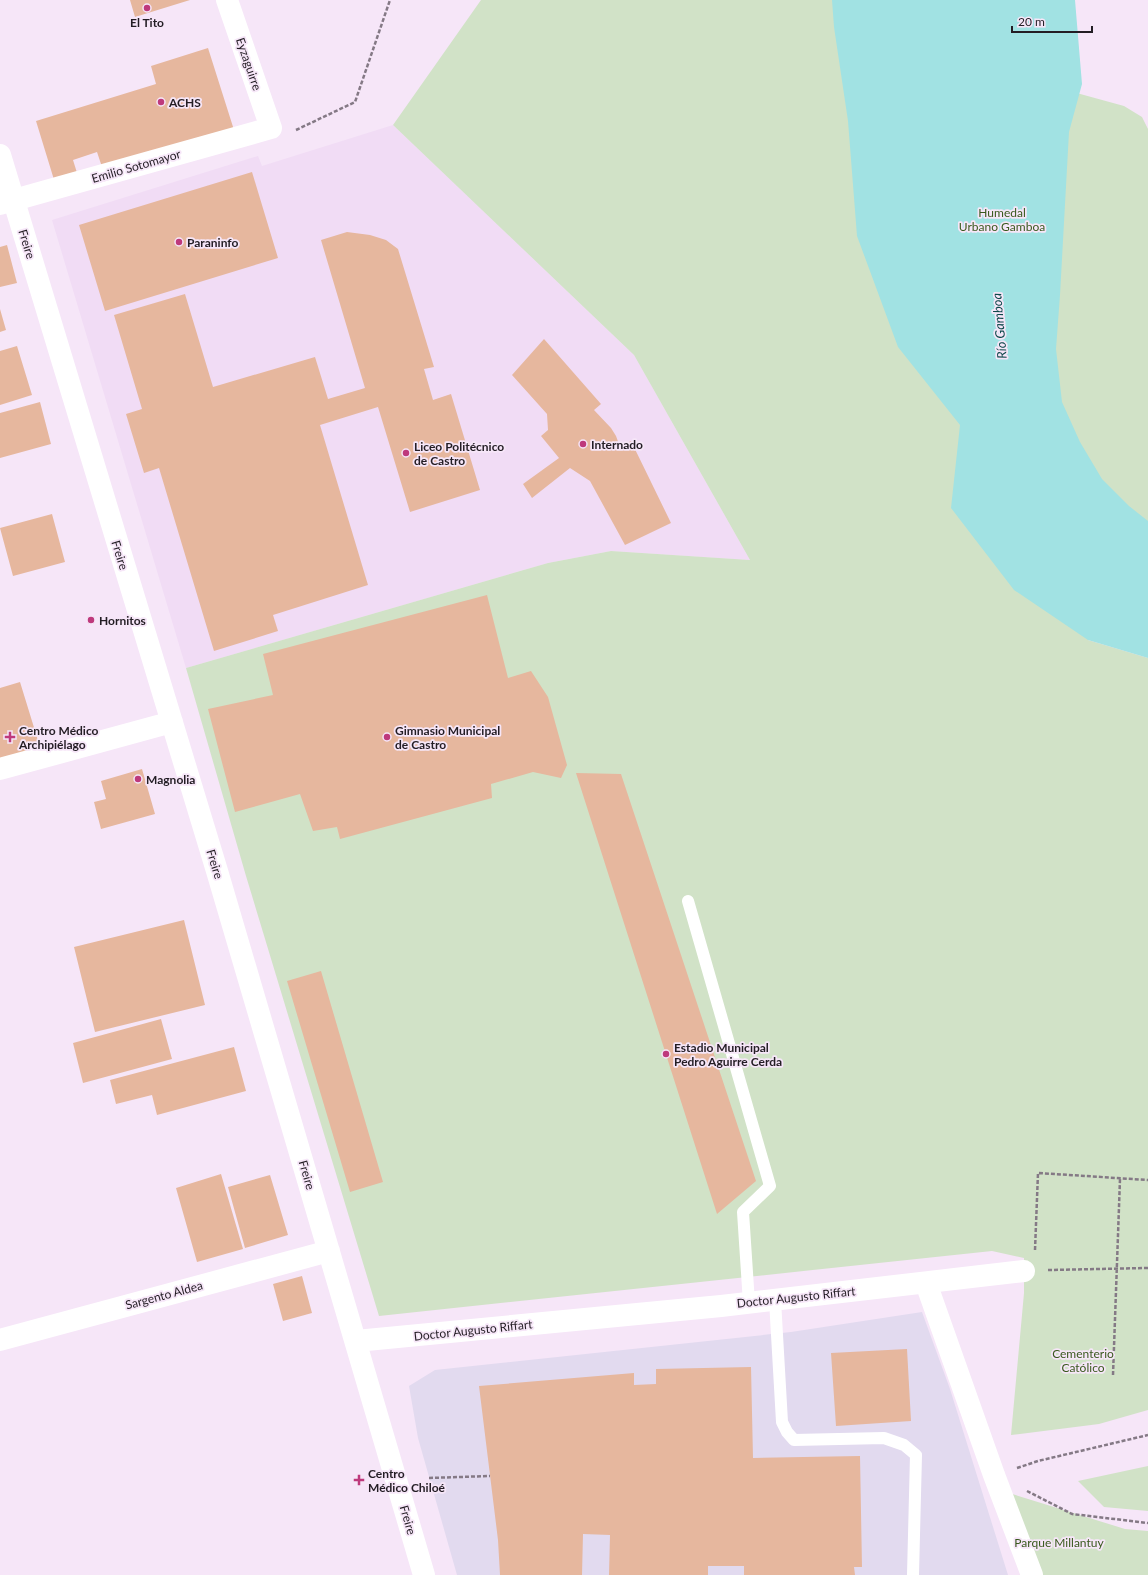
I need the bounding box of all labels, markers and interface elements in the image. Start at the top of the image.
marker: El Tito [142,3,152,13]
scale bar [1012,8,1092,34]
text: 20 m [1018,14,1045,29]
place label: El Tito [130,15,164,30]
street label: Eyzaguirre [233,36,265,92]
place label: ACHS [168,95,201,110]
marker: ACHS [156,97,166,107]
street label: Emilio Sotomayor [90,146,183,186]
park label: Humedal Urbano Gamboa [959,205,1045,234]
street label: Freire [15,227,39,261]
place label: Paraninfo [187,235,238,250]
marker: Paraninfo [174,237,184,247]
water label: Río Gamboa [988,292,1010,360]
place label: Internado [591,437,643,452]
place label: Liceo Politécnico de Castro [414,439,504,468]
marker: Internado [578,439,588,449]
marker: Liceo Politécnico de Castro [401,448,411,458]
street label: Freire [108,538,132,572]
place label: Hornitos [99,613,146,628]
marker: Hornitos [86,615,96,625]
place label: Centro Médico Archipiélago [18,723,99,752]
place label: Gimnasio Municipal de Castro [395,723,500,752]
marker: Centro Médico Archipiélago [4,731,16,743]
marker: Gimnasio Municipal de Castro [382,732,392,742]
place label: Magnolia [146,772,195,787]
marker: Magnolia [133,774,143,784]
street label: Freire [203,847,227,881]
place label: Estadio Municipal Pedro Aguirre Cerda [674,1040,782,1069]
marker: Estadio Municipal Pedro Aguirre Cerda [661,1049,671,1059]
street label: Freire [296,1158,318,1192]
street label: Sargento Aldea [124,1277,204,1313]
street label: Doctor Augusto Riffart [736,1283,857,1311]
street label: Doctor Augusto Riffart [413,1316,534,1344]
park label: Cementerio Católico [1052,1346,1114,1375]
place label: Centro Médico Chiloé [368,1466,446,1495]
marker: Centro Médico Chiloé [353,1474,365,1486]
street label: Freire [397,1503,419,1537]
park label: Parque Millantuy [1014,1535,1104,1550]

